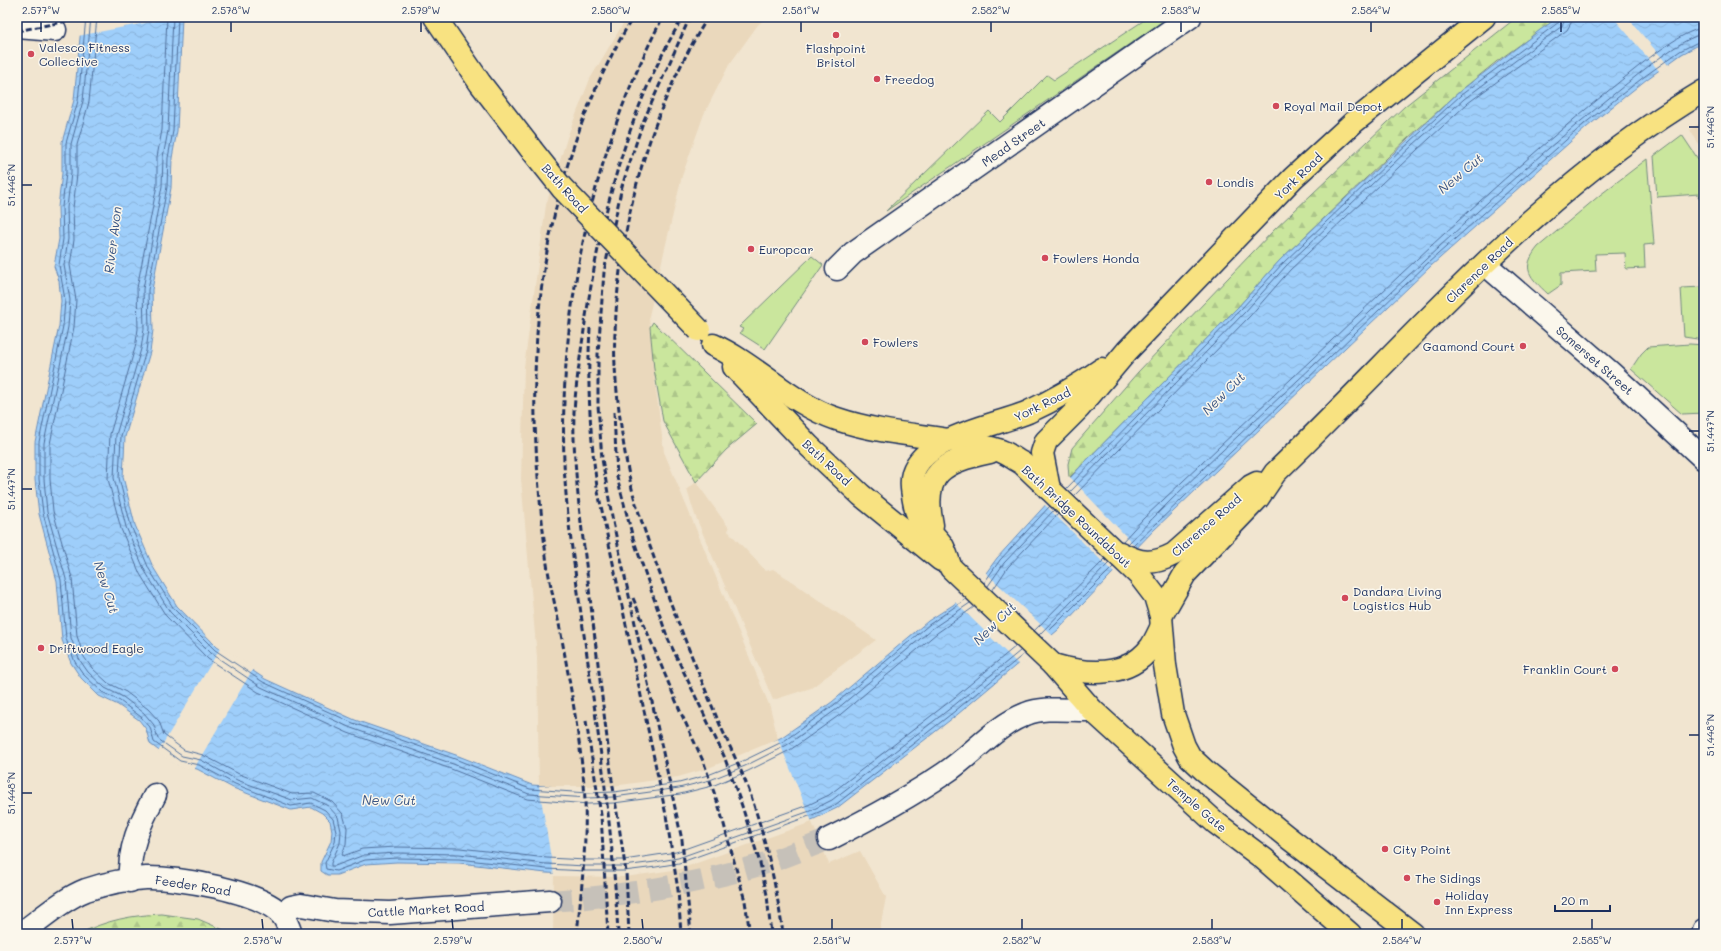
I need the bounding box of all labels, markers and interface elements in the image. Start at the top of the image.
text: 2.577°W [22,3,60,17]
text: 2.578°W [212,3,251,17]
text: 2.579°W [402,3,440,17]
text: 2.580°W [591,3,631,17]
text: 2.581°W [782,3,820,17]
text: 2.582°W [972,3,1011,17]
text: 2.583°W [1162,3,1201,17]
text: 2.584°W [1352,3,1391,17]
text: 2.585°W [1542,3,1581,17]
marker: Flashpoint Bristol [831,30,841,40]
place label: Valesco Fitness Collective [39,39,130,69]
place label: Flashpoint Bristol [806,40,866,70]
marker: Valesco Fitness Collective [26,49,36,59]
place label: Freedog [885,71,934,87]
marker: Freedog [872,74,882,84]
place label: Royal Mail Depot [1284,98,1382,114]
marker: Royal Mail Depot [1271,101,1281,111]
text: 51.446°N [1703,106,1717,148]
street label: Mead Street [978,114,1048,170]
street label: York Road [1270,149,1326,203]
water label: New Cut [1434,149,1486,197]
street label: Bath Road [539,160,592,216]
text: 51.446°N [4,164,18,206]
place label: Londis [1217,174,1254,190]
marker: Londis [1204,177,1214,187]
water label: River Avon [99,206,125,274]
street label: Clarence Road [1442,234,1516,306]
place label: Europcar [759,241,814,257]
marker: Europcar [746,244,756,254]
place label: Fowlers Honda [1053,250,1140,266]
marker: Fowlers Honda [1040,253,1050,263]
street label: Somerset Street [1553,322,1637,398]
place label: Fowlers [873,334,919,350]
marker: Fowlers [860,337,870,347]
place label: Gaamond Court [1423,338,1515,354]
marker: Gaamond Court [1518,341,1528,351]
water label: New Cut [1198,368,1248,418]
street label: York Road [1011,383,1073,425]
text: 51.447°N [1703,410,1717,452]
street label: Bath Road [799,435,855,489]
street label: Bath Bridge Roundabout [1019,461,1135,571]
text: 51.447°N [4,468,18,510]
street label: Clarence Road [1168,490,1245,560]
water label: New Cut [91,559,123,615]
place label: Dandara Living Logistics Hub [1353,583,1441,613]
marker: Dandara Living Logistics Hub [1340,593,1350,603]
water label: New Cut [969,598,1019,648]
place label: Driftwood Eagle [49,640,144,656]
marker: Driftwood Eagle [36,643,46,653]
place label: Franklin Court [1523,661,1607,677]
marker: Franklin Court [1610,664,1620,674]
text: 51.448°N [1703,714,1717,756]
text: 51.448°N [4,772,18,814]
street label: Temple Gate [1164,775,1230,835]
water label: New Cut [362,791,416,808]
place label: City Point [1393,841,1451,857]
marker: City Point [1380,844,1390,854]
place label: The Sidings [1415,870,1481,886]
street label: Feeder Road [154,871,232,899]
marker: The Sidings [1402,873,1412,883]
place label: Holiday Inn Express [1445,887,1513,917]
scale bar [1555,887,1610,913]
text: 20 m [1561,892,1589,908]
marker: Holiday Inn Express [1432,897,1442,907]
street label: Cattle Market Road [367,898,485,920]
text: 2.577°W [54,933,92,947]
text: 2.578°W [244,933,283,947]
text: 2.579°W [434,933,472,947]
text: 2.580°W [623,933,663,947]
text: 2.581°W [813,933,851,947]
text: 2.582°W [1003,933,1042,947]
text: 2.583°W [1193,933,1232,947]
text: 2.584°W [1383,933,1422,947]
text: 2.585°W [1573,933,1612,947]

